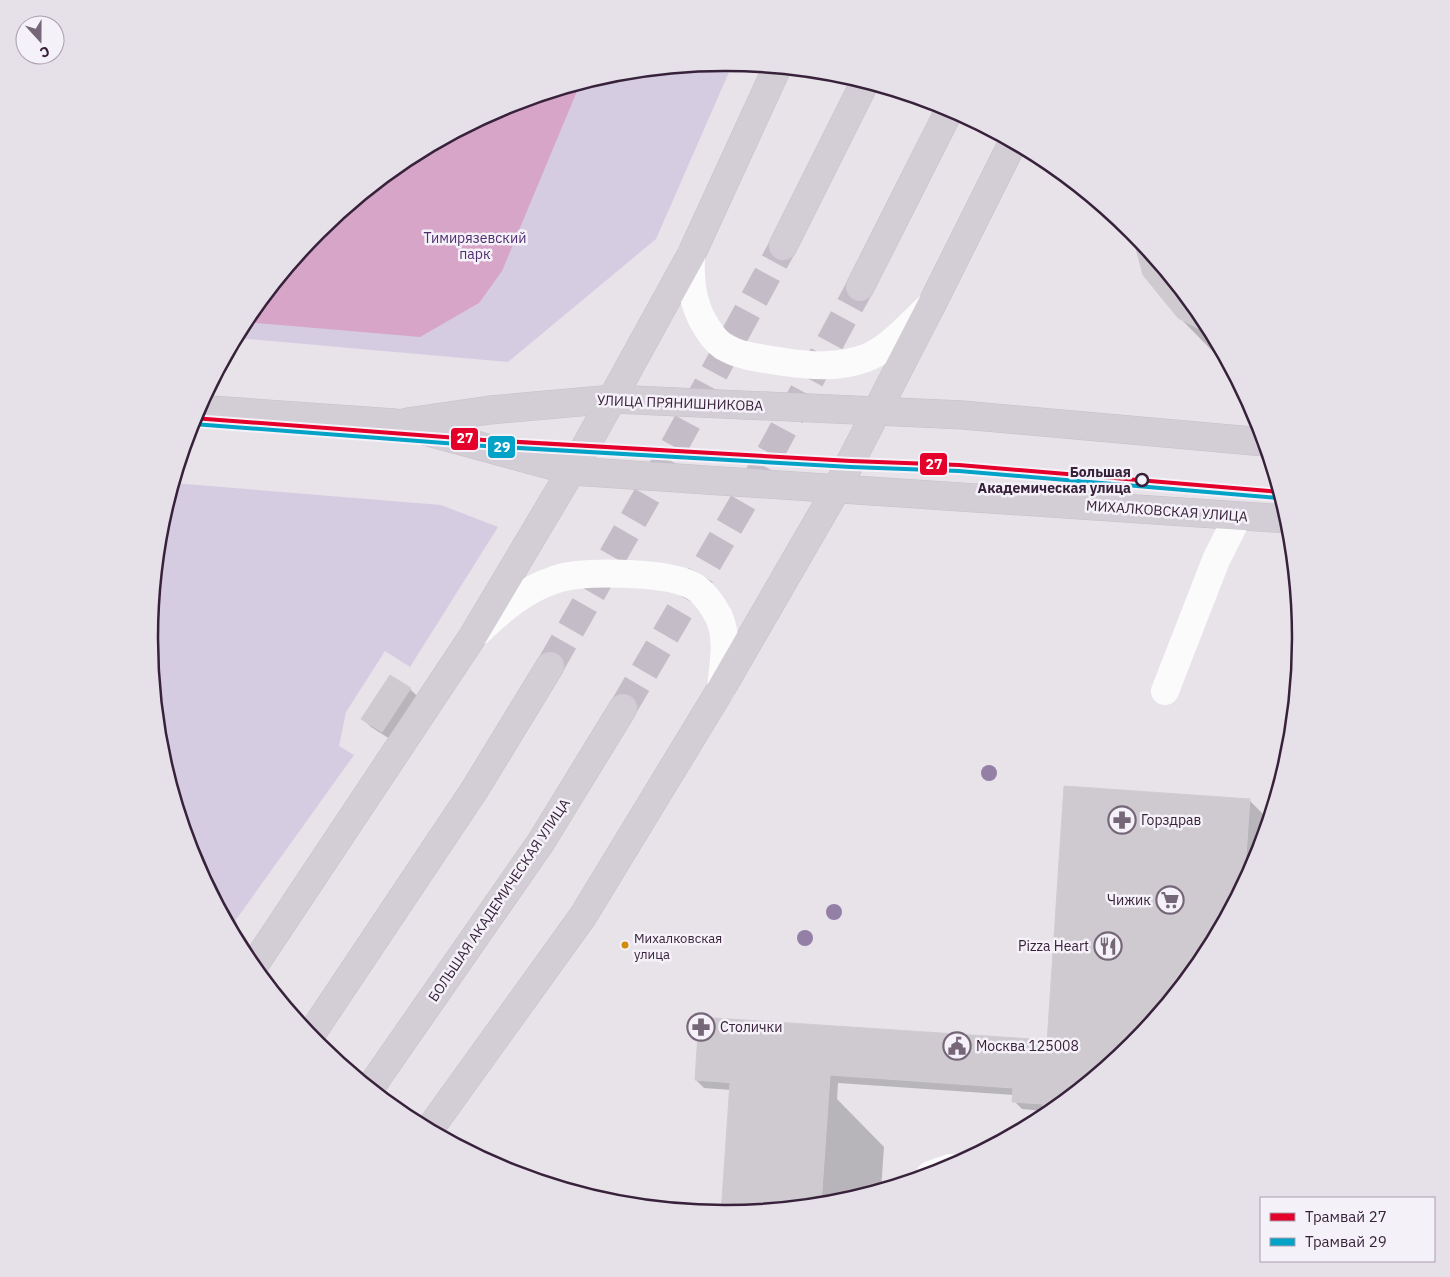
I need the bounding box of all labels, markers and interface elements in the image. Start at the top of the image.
north arrow [15,15,65,65]
text: С [37,42,52,62]
park label: Тимирязевский парк [424,229,526,263]
street label: УЛИЦА ПРЯНИШНИКОВА [596,391,764,415]
line badge: 27 [450,427,479,451]
text: 27 [457,429,473,447]
line badge: 29 [487,435,516,459]
text: 29 [494,438,510,456]
line badge: 27 [919,452,948,476]
text: 27 [926,455,942,473]
place label: Большая Академическая улица [978,463,1131,497]
marker: Большая Академическая улица [1135,473,1149,487]
street label: МИХАЛКОВСКАЯ УЛИЦА [1086,496,1248,526]
street label: БОЛЬШАЯ АКАДЕМИЧЕСКАЯ УЛИЦА [424,795,574,1005]
pharmacy icon: Горздрав [1107,805,1137,835]
place label: Горздрав [1141,811,1201,829]
supermarket icon: Чижик [1155,885,1185,915]
place label: Чижик [1107,891,1151,909]
place label: Михалковская улица [634,930,722,963]
restaurant icon: Pizza Heart [1093,931,1123,961]
place label: Pizza Heart [1018,937,1089,955]
marker: Михалковская улица [620,940,630,950]
pharmacy icon: Столички [686,1012,716,1042]
place label: Столички [720,1018,783,1036]
public building icon: Москва 125008 [942,1031,972,1061]
place label: Москва 125008 [976,1037,1079,1055]
legend [1260,1197,1435,1262]
text: Трамвай 27 [1305,1207,1387,1226]
text: Трамвай 29 [1305,1232,1387,1251]

